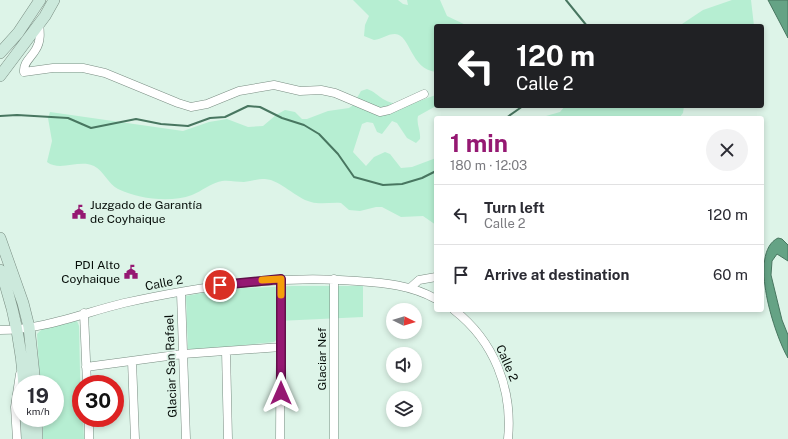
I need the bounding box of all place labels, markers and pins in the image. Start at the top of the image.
place label: Juzgado de Garantía de Coyhaique [90,198,202,226]
public building icon: Juzgado de Garantía de Coyhaique [71,204,87,220]
place label: PDI Alto Coyhaique [61,258,120,286]
public building icon: PDI Alto Coyhaique [123,264,139,280]
pin [203,268,237,302]

